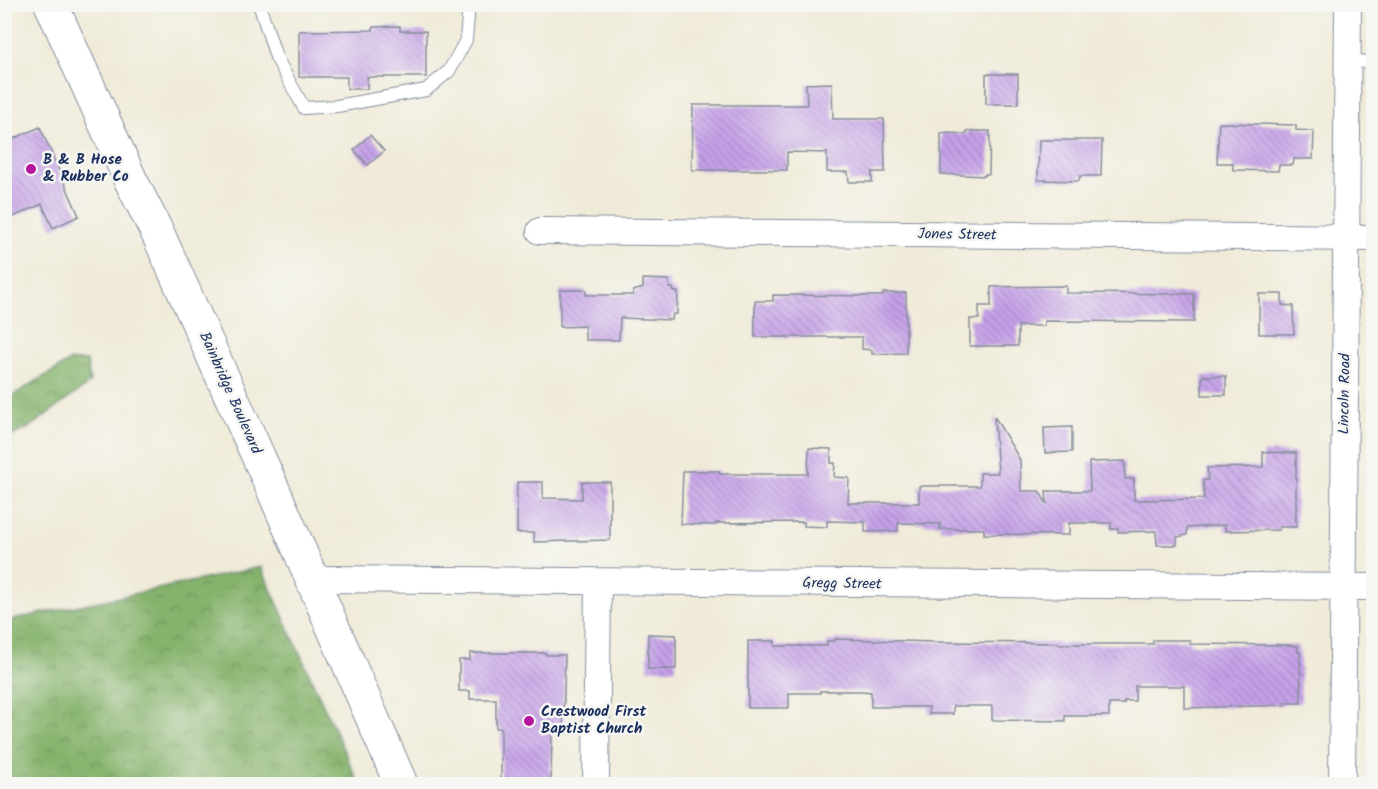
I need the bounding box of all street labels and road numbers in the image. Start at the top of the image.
street label: Jones Street [917,222,997,248]
street label: Bainbridge Boulevard [192,328,268,459]
street label: Lincoln Road [1332,353,1358,435]
street label: Gregg Street [802,571,882,597]

